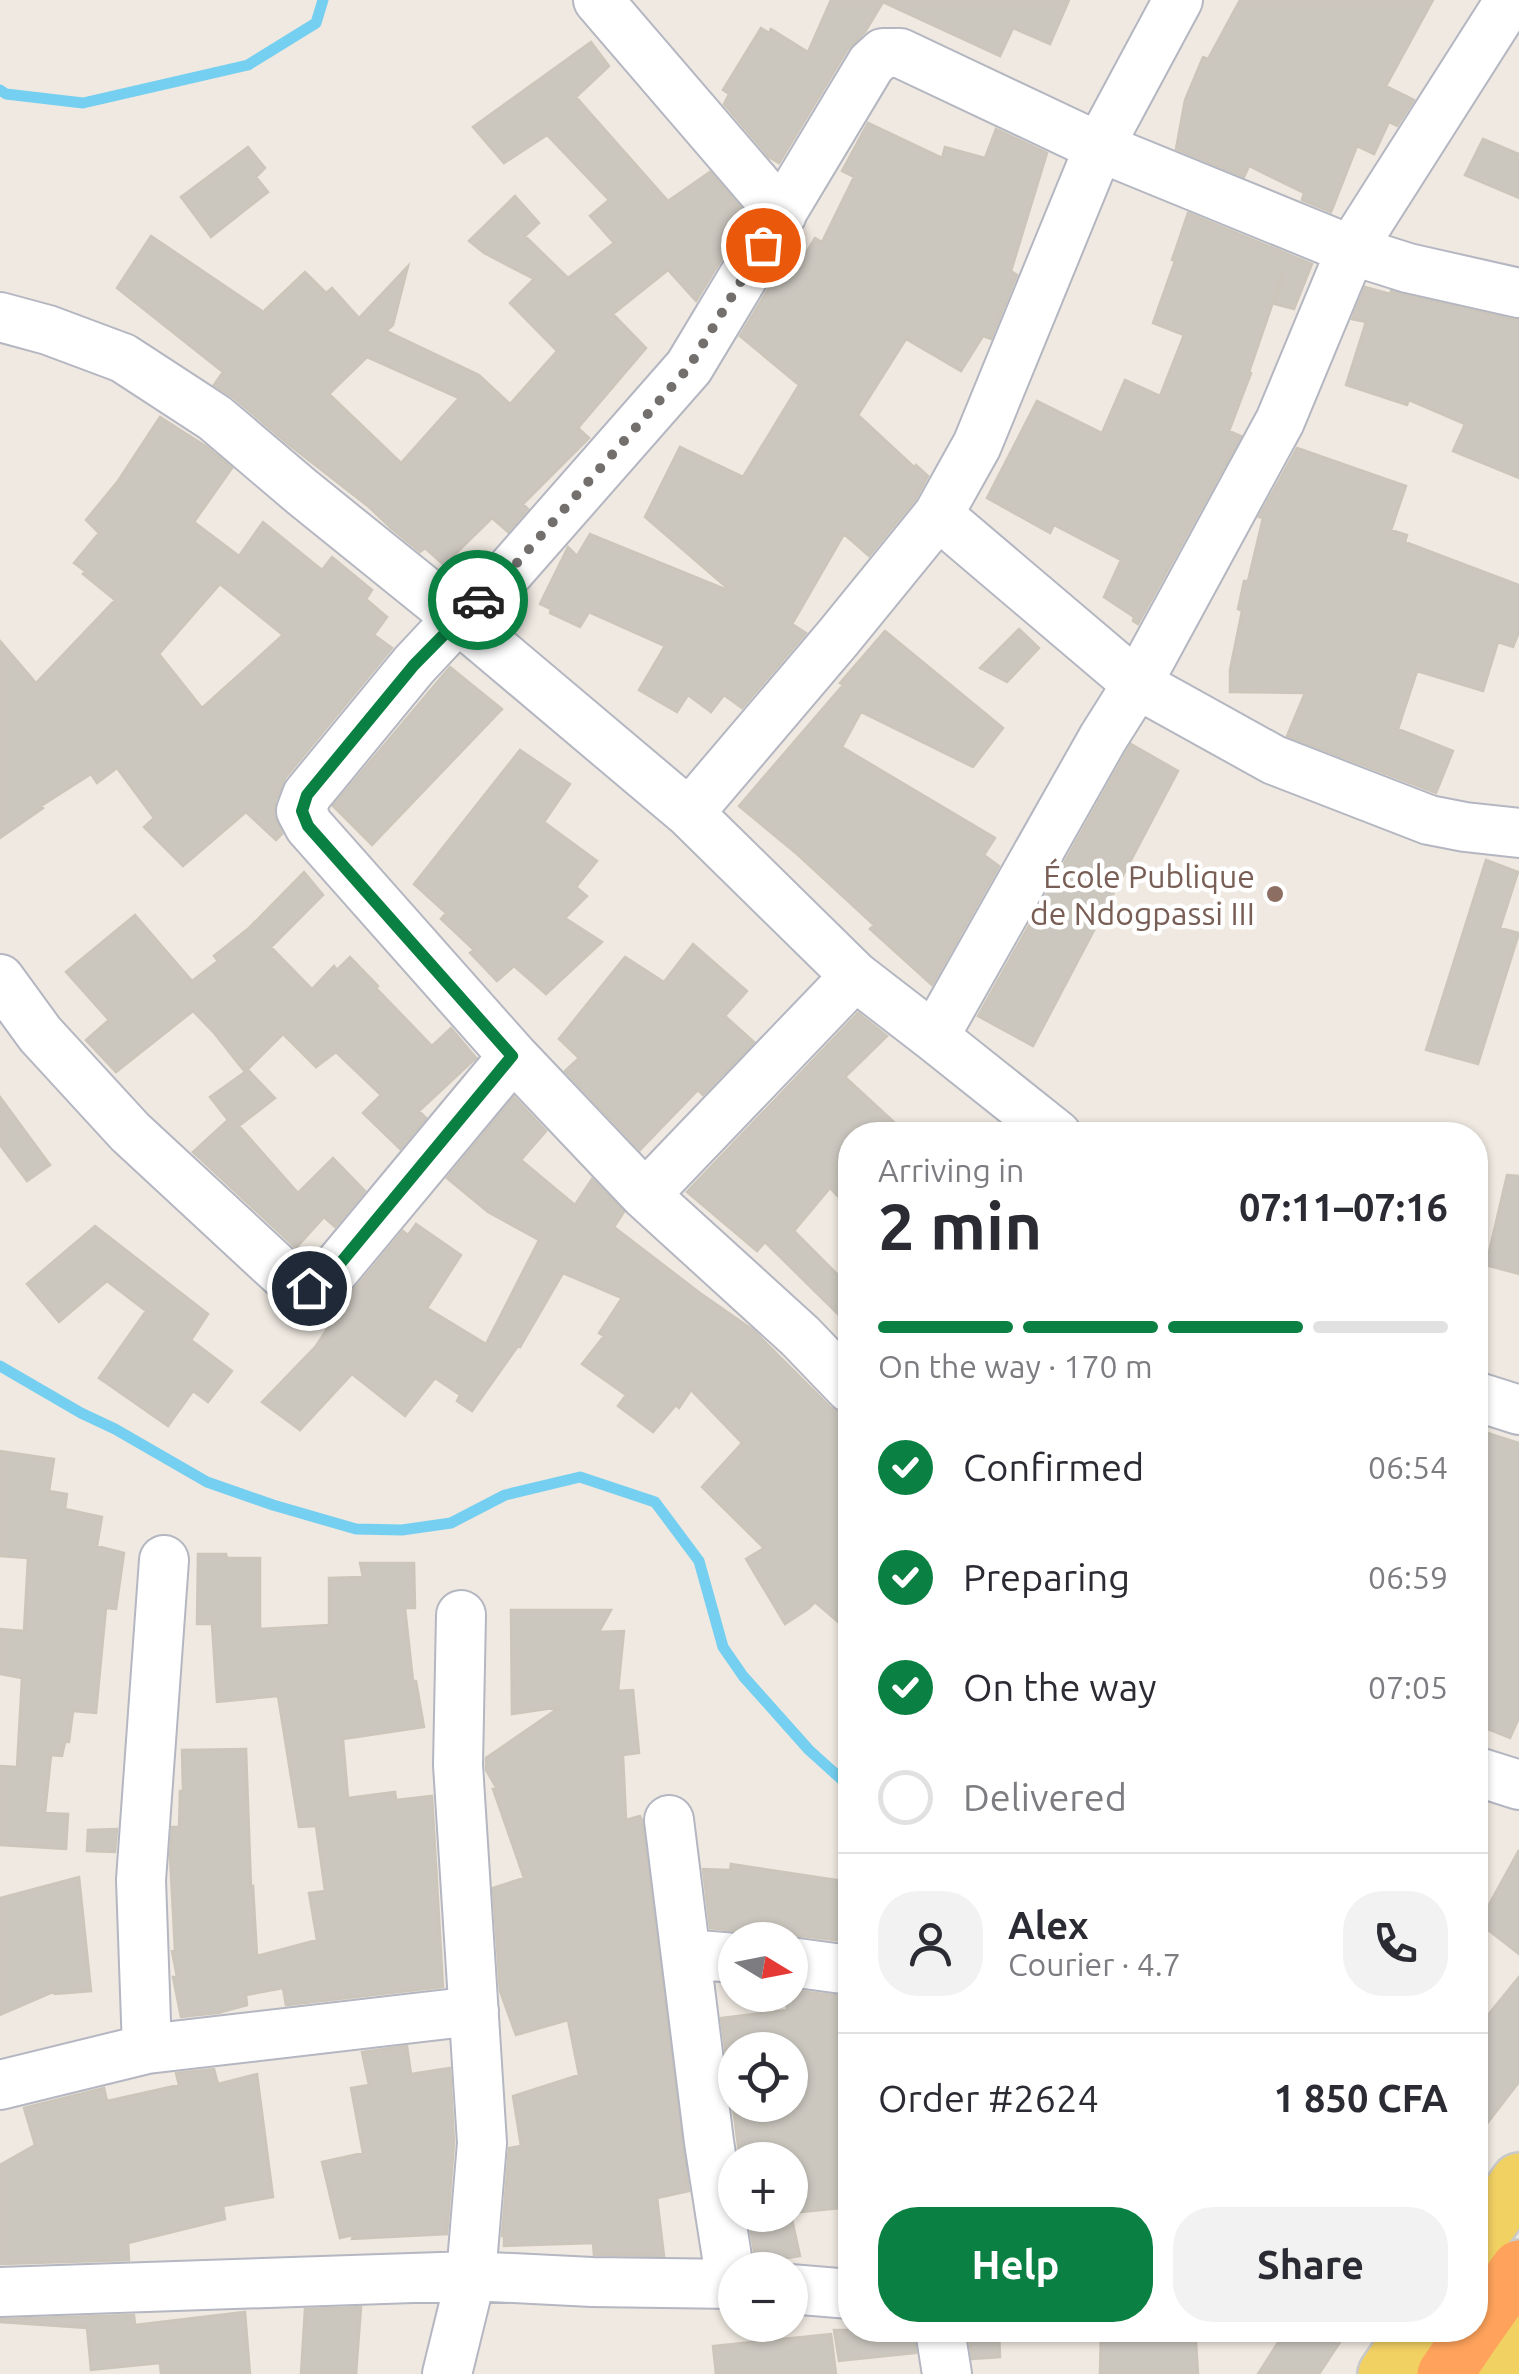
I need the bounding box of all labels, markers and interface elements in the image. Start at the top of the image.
pin [721,203,806,288]
icon: bag [736,218,791,273]
courier [428,550,528,650]
icon: car [451,573,506,628]
place label: École Publique de Ndogpassi III [1030,858,1255,931]
marker: École Publique de Ndogpassi III [1264,883,1286,905]
text: Arriving in [878,1152,1024,1188]
text: 07:11–07:16 [1239,1186,1448,1228]
text: 2 min [878,1189,1042,1262]
pin [267,1246,352,1331]
icon: home [282,1261,337,1316]
text: On the way · 170 m [878,1348,1153,1384]
icon: check [878,1440,933,1495]
text: Confirmed [963,1446,1144,1488]
text: 06:54 [1368,1449,1448,1485]
icon: check [878,1550,933,1605]
text: Preparing [963,1556,1130,1598]
text: 06:59 [1368,1559,1448,1595]
icon: check [878,1660,933,1715]
text: On the way [963,1666,1156,1708]
text: 07:05 [1368,1669,1448,1705]
text: Delivered [963,1776,1127,1818]
button: person [878,1891,983,1996]
button: phone [1343,1891,1448,1996]
text: Alex [1008,1904,1089,1946]
north arrow [718,1922,808,2012]
map controls [718,1922,808,2342]
text: Courier · 4.7 [1008,1946,1181,1982]
button: locate [718,2032,808,2122]
text: Order #2624 [878,2077,1099,2119]
text: 1 850 CFA [1274,2077,1448,2119]
button: + [718,2142,808,2232]
button: Help [878,2207,1153,2322]
button: Share [1173,2207,1448,2322]
button: − [718,2252,808,2342]

